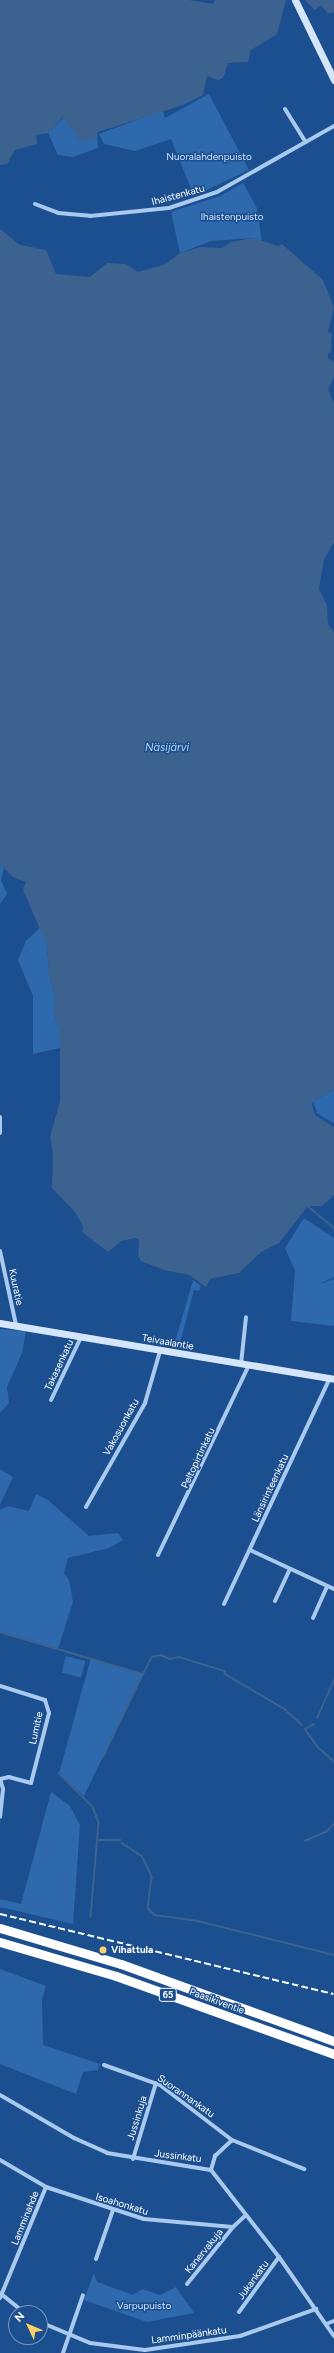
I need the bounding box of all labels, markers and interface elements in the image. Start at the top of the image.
park label: Nuoralahdenpuisto [166,151,252,163]
street label: Ihaistenkatu [150,182,206,208]
park label: Ihaistenpuisto [200,211,264,223]
water label: Näsijärvi [145,741,189,755]
street label: Kuuratie [6,1268,26,1306]
street label: Teivaalantie [141,1332,195,1352]
street label: Takasenkatu [42,1338,76,1392]
street label: Vakosuonkatu [100,1397,142,1457]
street label: Peltopirtinkatu [179,1426,217,1490]
street label: Länsirinteenkatu [249,1452,291,1524]
street label: Lumitie [27,1711,45,1745]
place label: Vihattula [111,1944,153,1956]
marker: Vihattula [98,1945,108,1955]
street label: Paasikiventie [188,1985,246,2017]
road number: 65 [158,1988,178,2002]
street label: Suorannankatu [155,2072,217,2120]
street label: Jussinkuja [125,2094,149,2142]
street label: Jussinkatu [154,2147,202,2165]
street label: Lamminahde [9,2189,41,2247]
street label: Isoahonkatu [94,2190,150,2218]
street label: Kanervakuja [182,2226,226,2276]
street label: Jukankatu [235,2258,271,2302]
park label: Varpupuisto [117,2300,171,2312]
north arrow [8,2305,48,2345]
text: N [12,2309,27,2325]
street label: Lamminpäänkatu [150,2324,228,2346]

